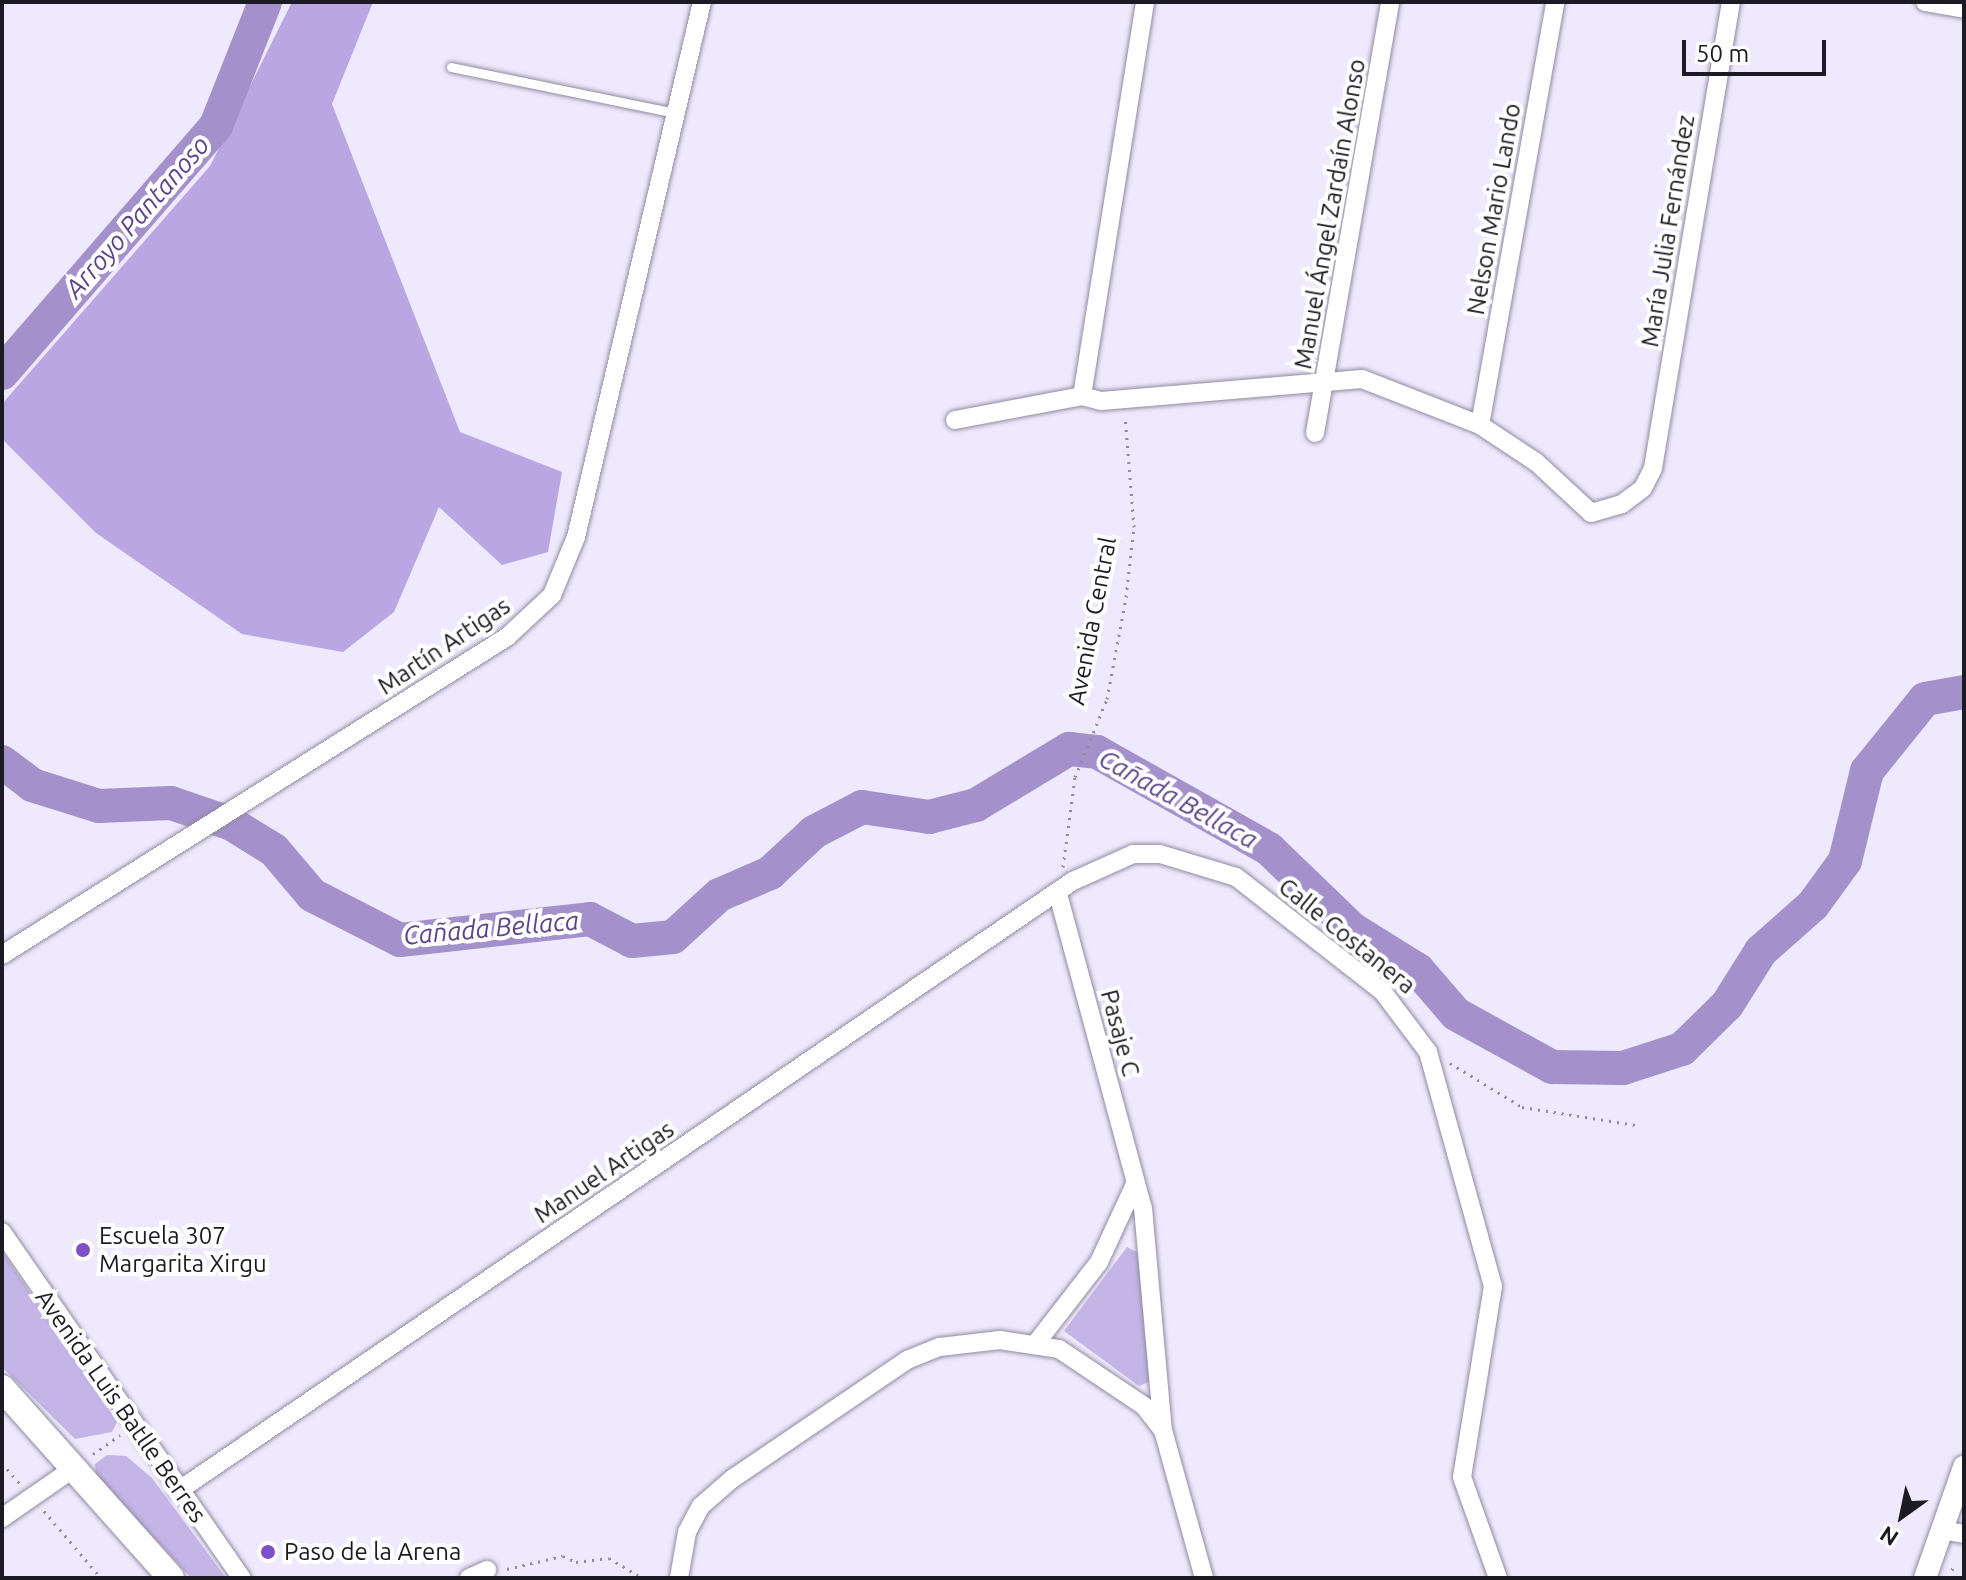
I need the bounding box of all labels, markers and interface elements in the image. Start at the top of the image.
scale bar [1686,24,1830,74]
text: 50 m [1696,40,1749,67]
street label: Manuel Ángel Zardaín Alonso [1289,57,1371,371]
street label: Nelson Mario Lando [1461,101,1527,317]
street label: María Julia Fernández [1635,113,1701,349]
water label: Arroyo Pantanoso [58,130,216,304]
street label: Avenida Central [1062,535,1122,707]
street label: Martín Artigas [372,591,516,701]
water label: Cañada Bellaca [1093,743,1263,855]
street label: Calle Costanera [1273,872,1421,1000]
water label: Cañada Bellaca [402,905,580,951]
street label: Pasaje C [1095,987,1145,1079]
street label: Manuel Artigas [529,1115,679,1229]
place label: Escuela 307 Margarita Xirgu [99,1222,267,1278]
marker: Escuela 307 Margarita Xirgu [74,1241,92,1259]
street label: Avenida Luis Batlle Berres [30,1284,212,1528]
north arrow [1862,1476,1942,1556]
text: N [1875,1522,1902,1552]
place label: Paso de la Arena [284,1538,461,1566]
marker: Paso de la Arena [259,1543,277,1561]

